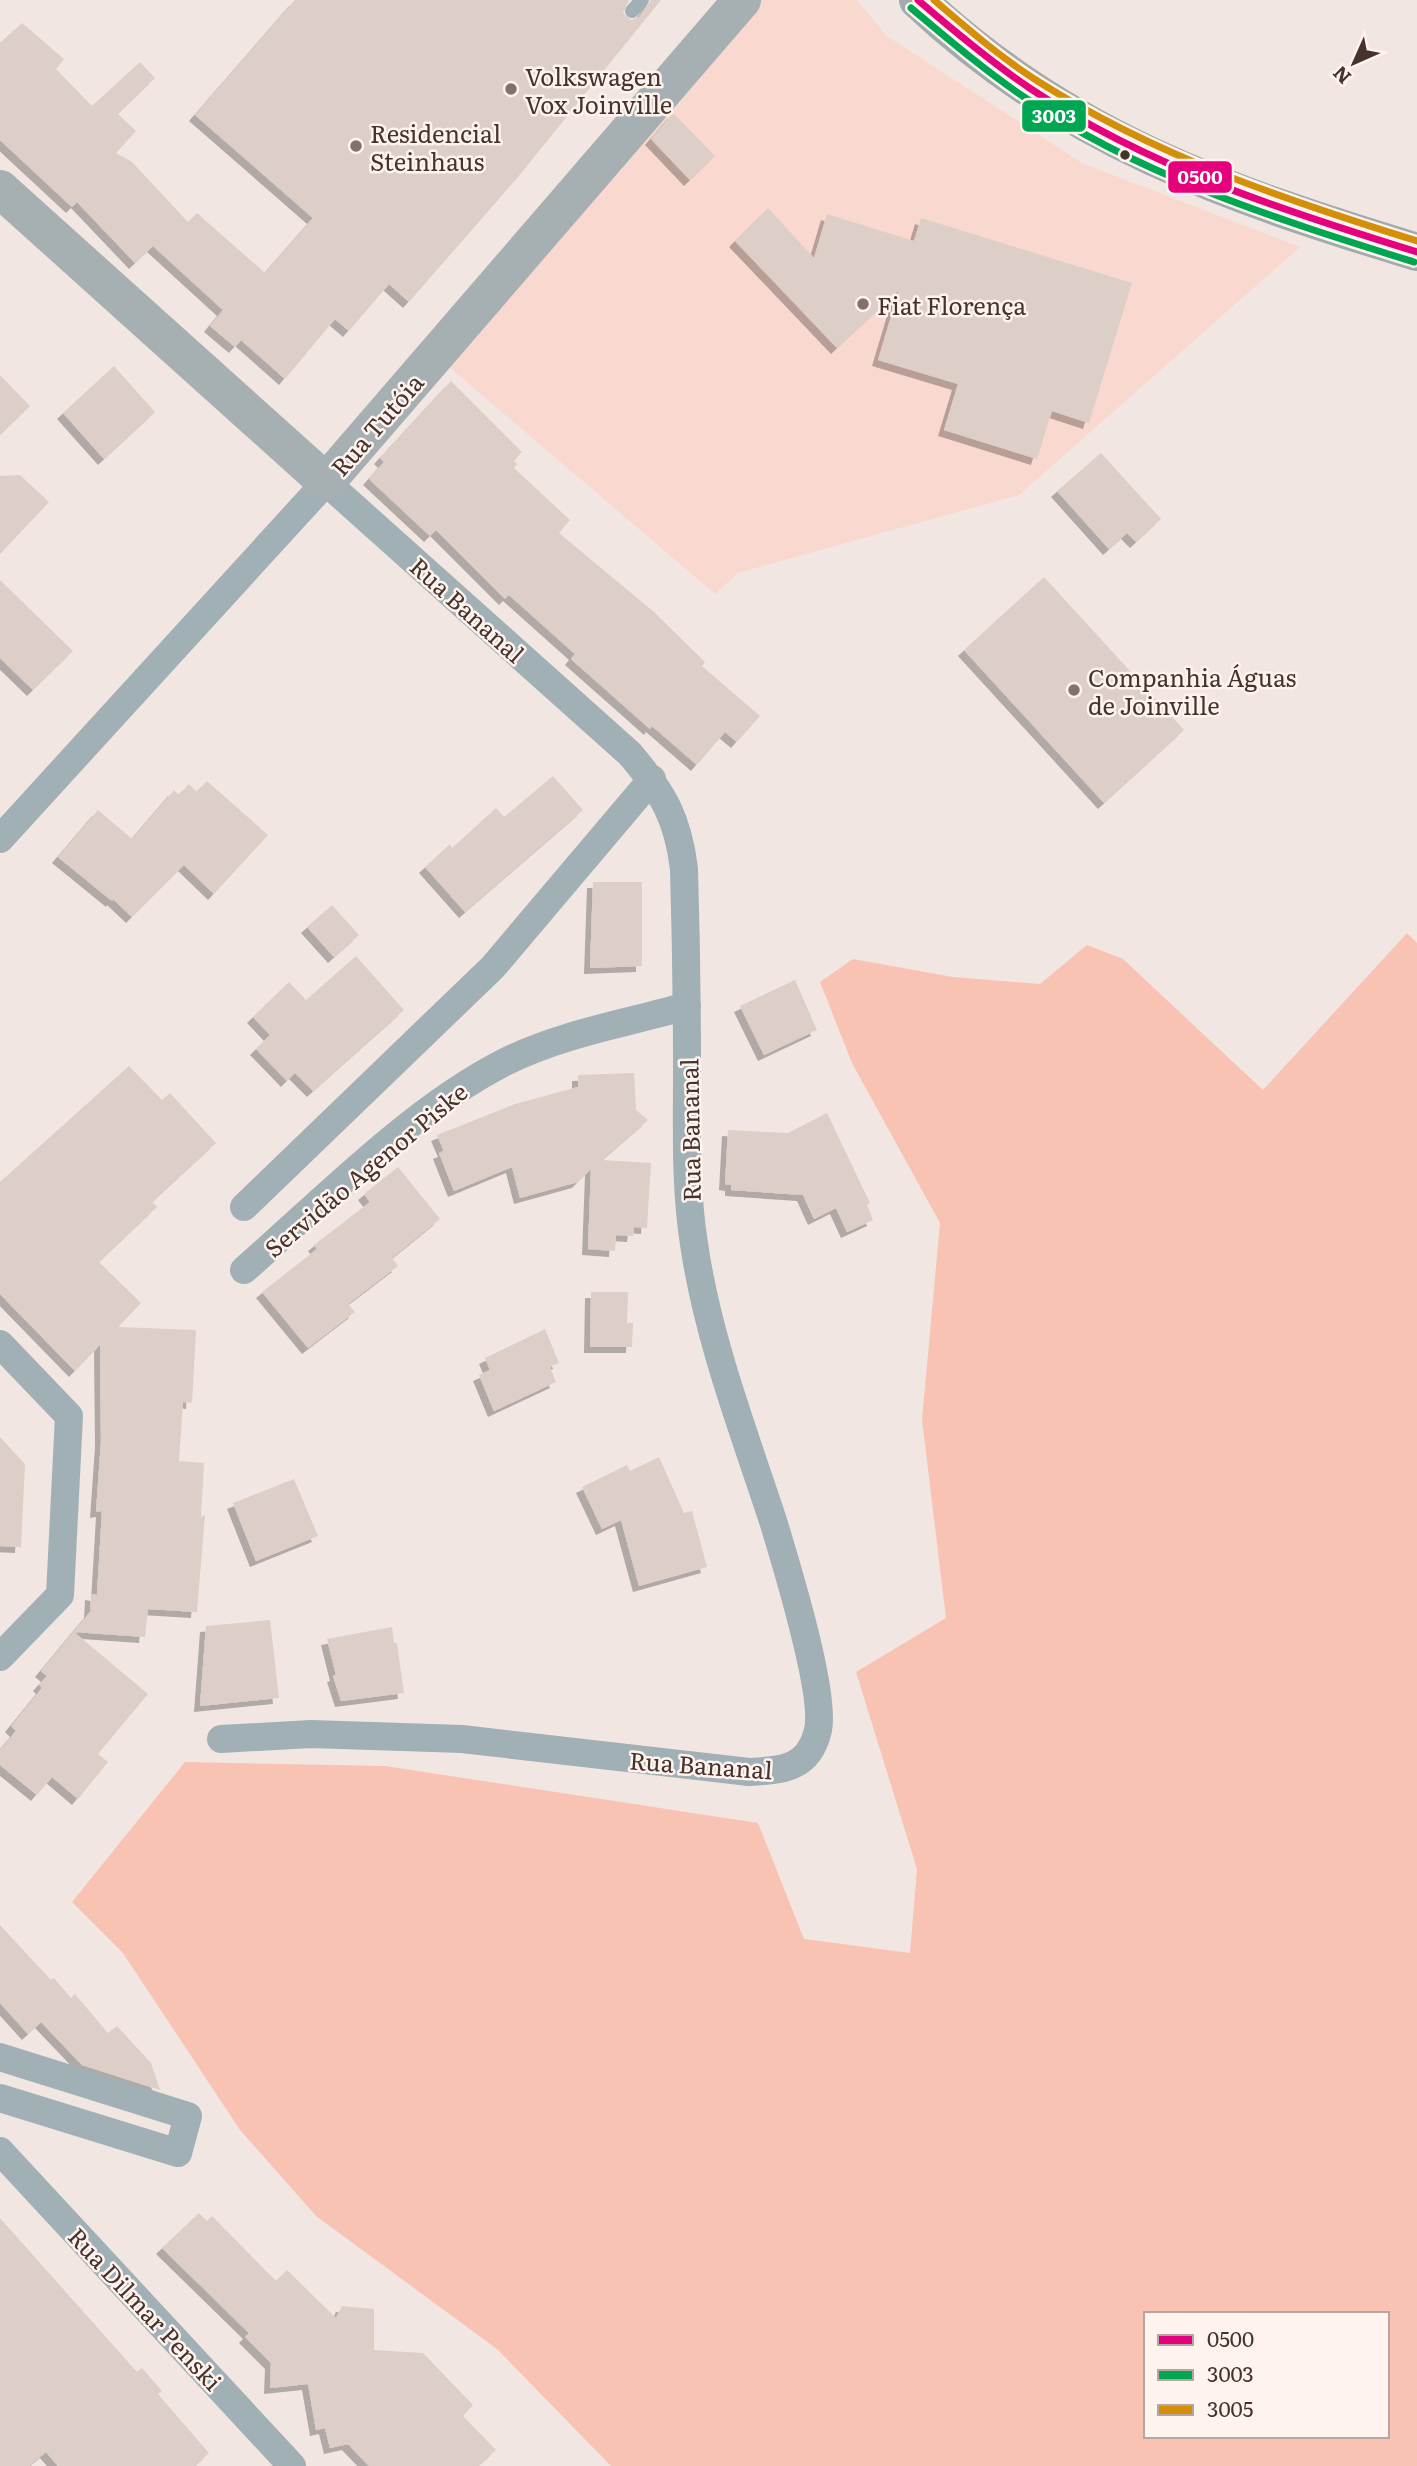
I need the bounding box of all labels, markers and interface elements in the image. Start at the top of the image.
north arrow [1319,28,1389,98]
place label: Volkswagen Vox Joinville [525,58,672,121]
text: N [1326,60,1357,91]
marker: Volkswagen Vox Joinville [503,81,519,97]
line badge: 3003 [1021,99,1087,133]
text: 3003 [1032,101,1076,129]
place label: Residencial Steinhaus [370,115,501,178]
marker: Residencial Steinhaus [348,138,364,154]
unlabelled marker [1118,148,1132,162]
line badge: 0500 [1167,160,1233,194]
text: 0500 [1177,162,1223,190]
place label: Fiat Florença [877,287,1026,322]
marker: Fiat Florença [855,296,871,312]
street label: Rua Tutóia [322,365,430,483]
street label: Rua Bananal [403,548,533,670]
place label: Companhia Águas de Joinville [1088,659,1297,722]
marker: Companhia Águas de Joinville [1066,682,1082,698]
street label: Rua Bananal [670,1058,708,1202]
street label: Servidão Agenor Piske [256,1074,474,1264]
street label: Rua Bananal [628,1742,774,1786]
street label: Rua Dilmar Penski [61,2219,231,2397]
legend [1144,2312,1389,2438]
text: 0500 [1207,2322,1254,2353]
text: 3003 [1207,2357,1254,2388]
text: 3005 [1207,2392,1253,2423]

